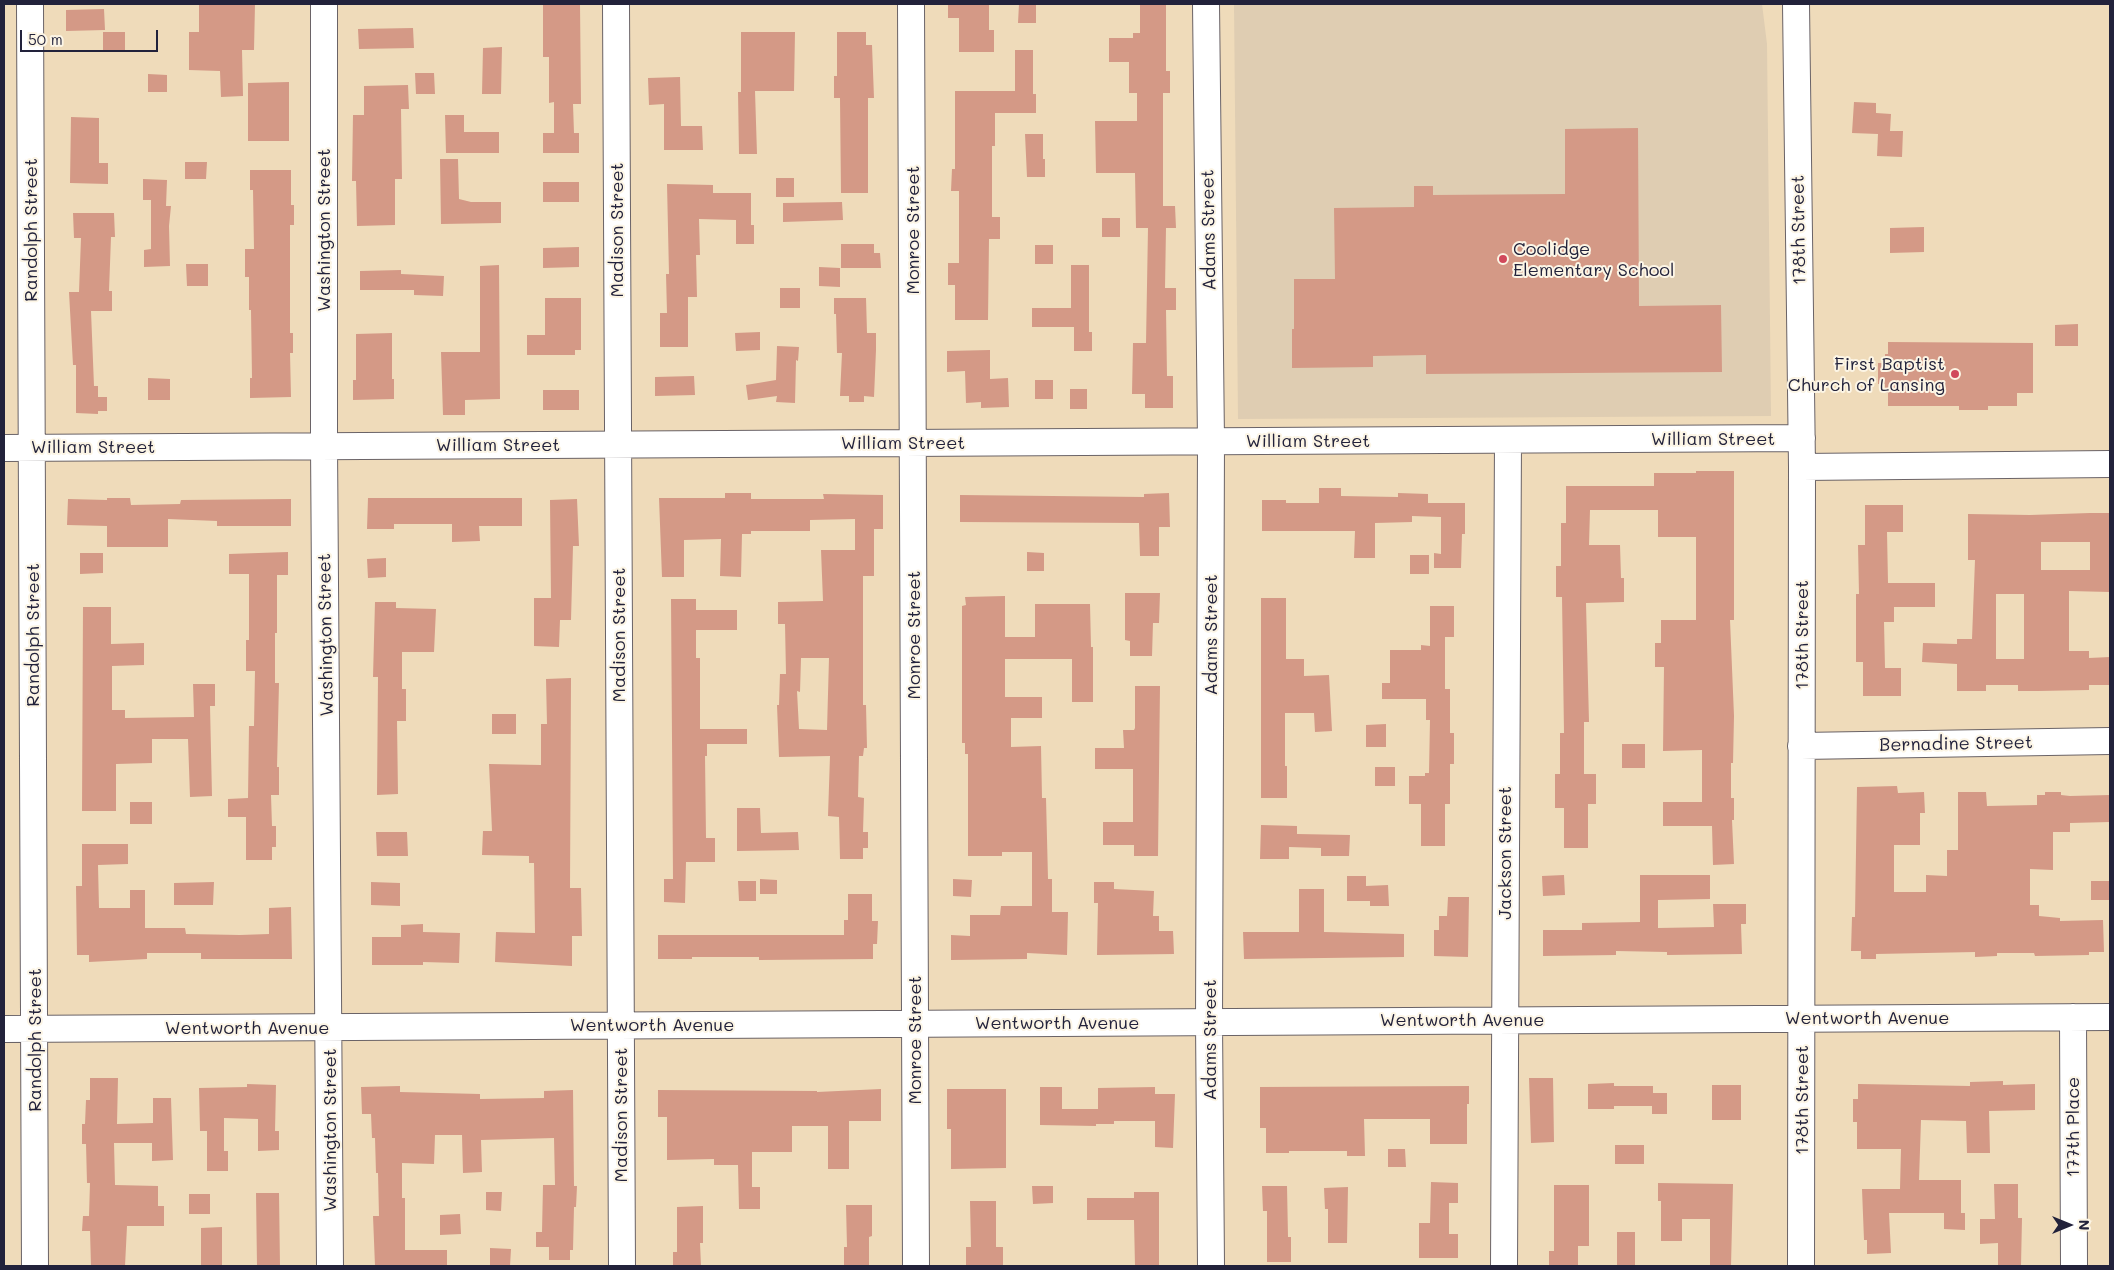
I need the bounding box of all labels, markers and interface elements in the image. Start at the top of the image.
scale bar [22,20,160,52]
text: 50 m [28,29,63,49]
street label: Washington Street [313,148,335,312]
street label: Randolph Street [20,158,42,302]
street label: Madison Street [606,163,628,297]
street label: Monroe Street [902,166,924,294]
street label: Adams Street [1197,169,1221,291]
street label: 178th Street [1787,175,1811,285]
place label: Coolidge Elementary School [1513,238,1674,280]
marker: Coolidge Elementary School [1497,253,1509,265]
place label: First Baptist Church of Lansing [1788,353,1945,396]
marker: First Baptist Church of Lansing [1949,368,1961,380]
street label: William Street [1651,428,1775,450]
street label: William Street [1246,430,1370,452]
street label: William Street [841,432,965,454]
street label: William Street [436,434,560,456]
street label: William Street [31,436,155,458]
street label: Washington Street [314,553,338,717]
street label: Randolph Street [22,563,44,707]
street label: Madison Street [608,568,630,702]
street label: Monroe Street [903,571,925,699]
street label: Adams Street [1200,574,1222,696]
street label: 178th Street [1791,580,1813,690]
street label: Bernadine Street [1879,732,2033,756]
street label: Jackson Street [1494,786,1516,920]
street label: Randolph Street [24,968,46,1112]
street label: Monroe Street [904,976,926,1104]
street label: Adams Street [1199,979,1221,1101]
street label: Wentworth Avenue [1785,1007,1949,1029]
street label: Wentworth Avenue [1380,1009,1544,1031]
street label: Wentworth Avenue [975,1012,1139,1034]
street label: Wentworth Avenue [570,1014,734,1036]
street label: Wentworth Avenue [165,1017,329,1039]
street label: 178th Street [1791,1045,1813,1155]
street label: Washington Street [319,1048,341,1212]
street label: Madison Street [610,1048,632,1182]
street label: 177th Place [2062,1077,2084,1177]
north arrow [2044,1200,2094,1250]
text: N [2075,1220,2094,1230]

